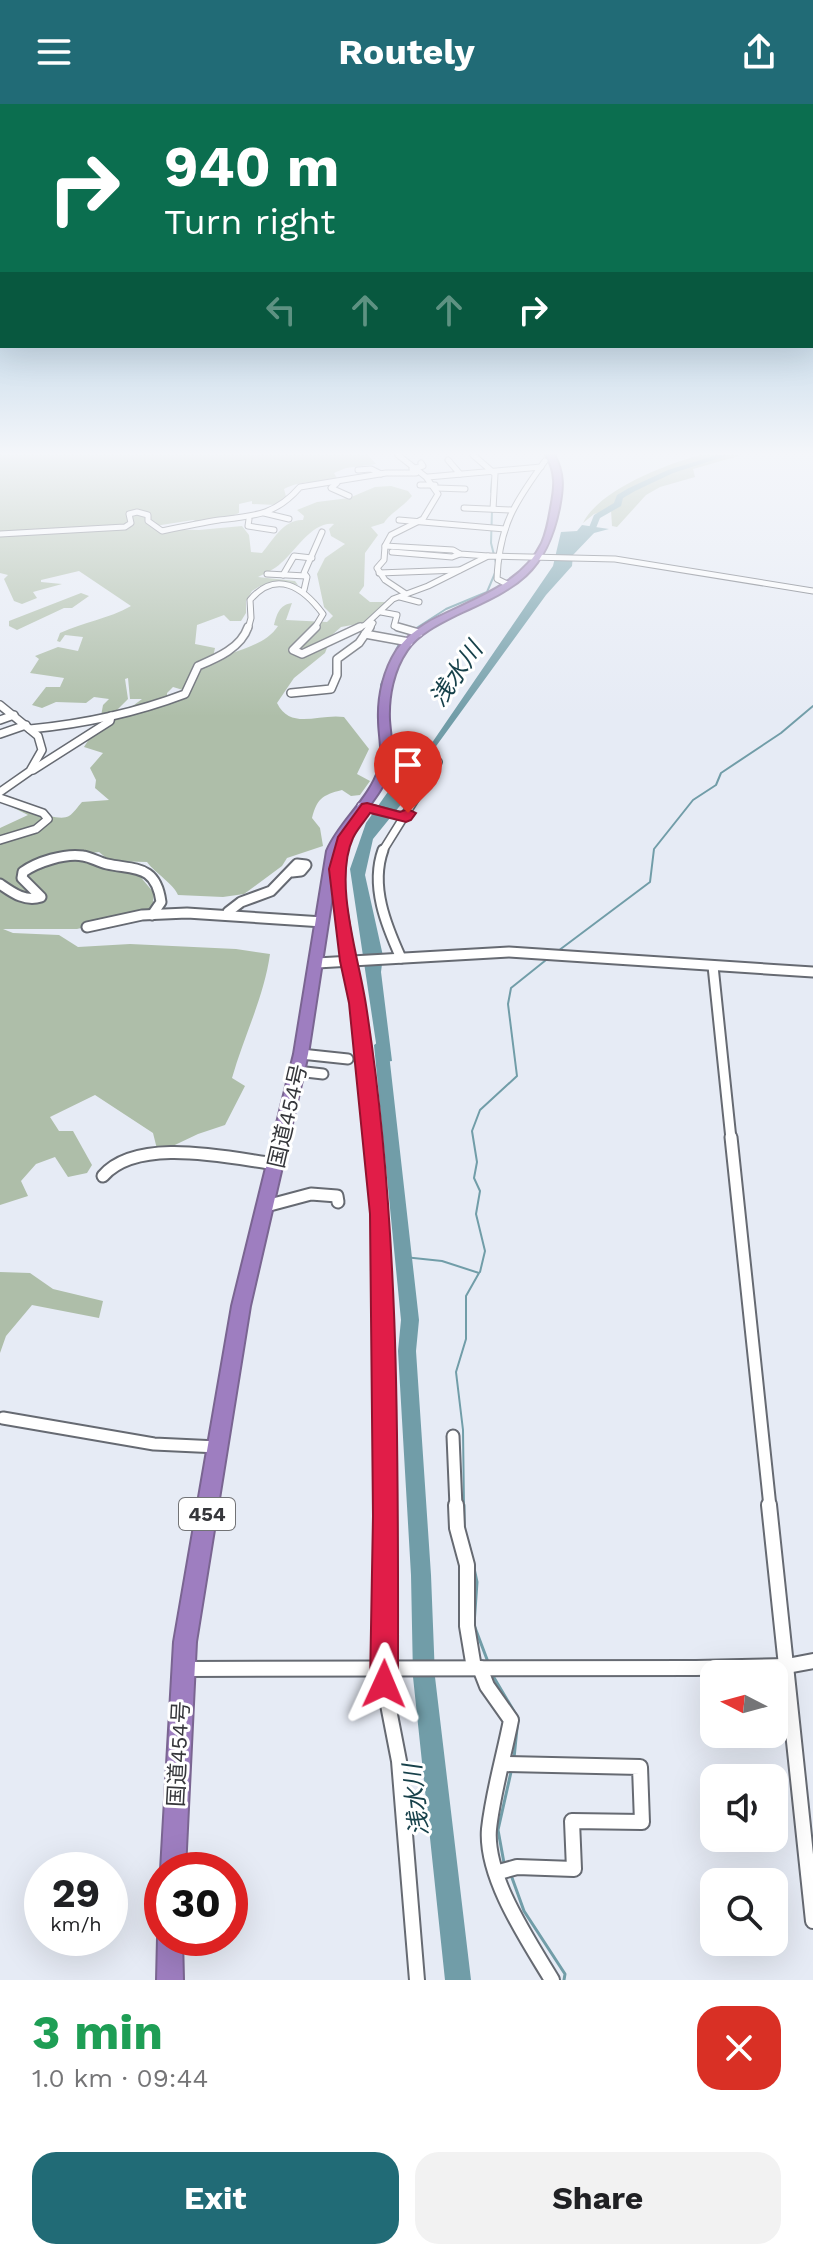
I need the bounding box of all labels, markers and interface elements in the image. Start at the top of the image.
icon: menu [32,30,76,74]
icon: share [737,30,781,74]
text: Routely [338,31,475,73]
text: 940 m [164,134,339,200]
icon: right [32,136,136,240]
text: Turn right [164,201,335,243]
icon: left [259,288,303,332]
icon: ahead [343,288,387,332]
icon: ahead [427,288,471,332]
icon: right [511,288,555,332]
water label: 浅水川 [424,634,490,712]
pin [374,731,442,813]
icon: arrive [386,743,430,787]
street label: 国道454号 [263,1062,312,1170]
road number: 454 [179,1498,235,1530]
position arrow [342,1642,426,1726]
north arrow [700,1660,788,1748]
map controls [700,1660,788,1956]
street label: 国道454号 [163,1701,194,1807]
water label: 浅水川 [398,1760,434,1837]
button: sound [700,1764,788,1852]
speed limit sign: 30 [144,1852,248,1956]
button: search [700,1868,788,1956]
text: 29 [52,1870,100,1917]
text: km/h [50,1912,102,1936]
text: 3 min [32,2004,163,2061]
button: close [697,2006,781,2090]
text: 1.0 km · 09:44 [32,2063,208,2093]
button: Exit [32,2152,399,2244]
button: Share [415,2152,781,2244]

